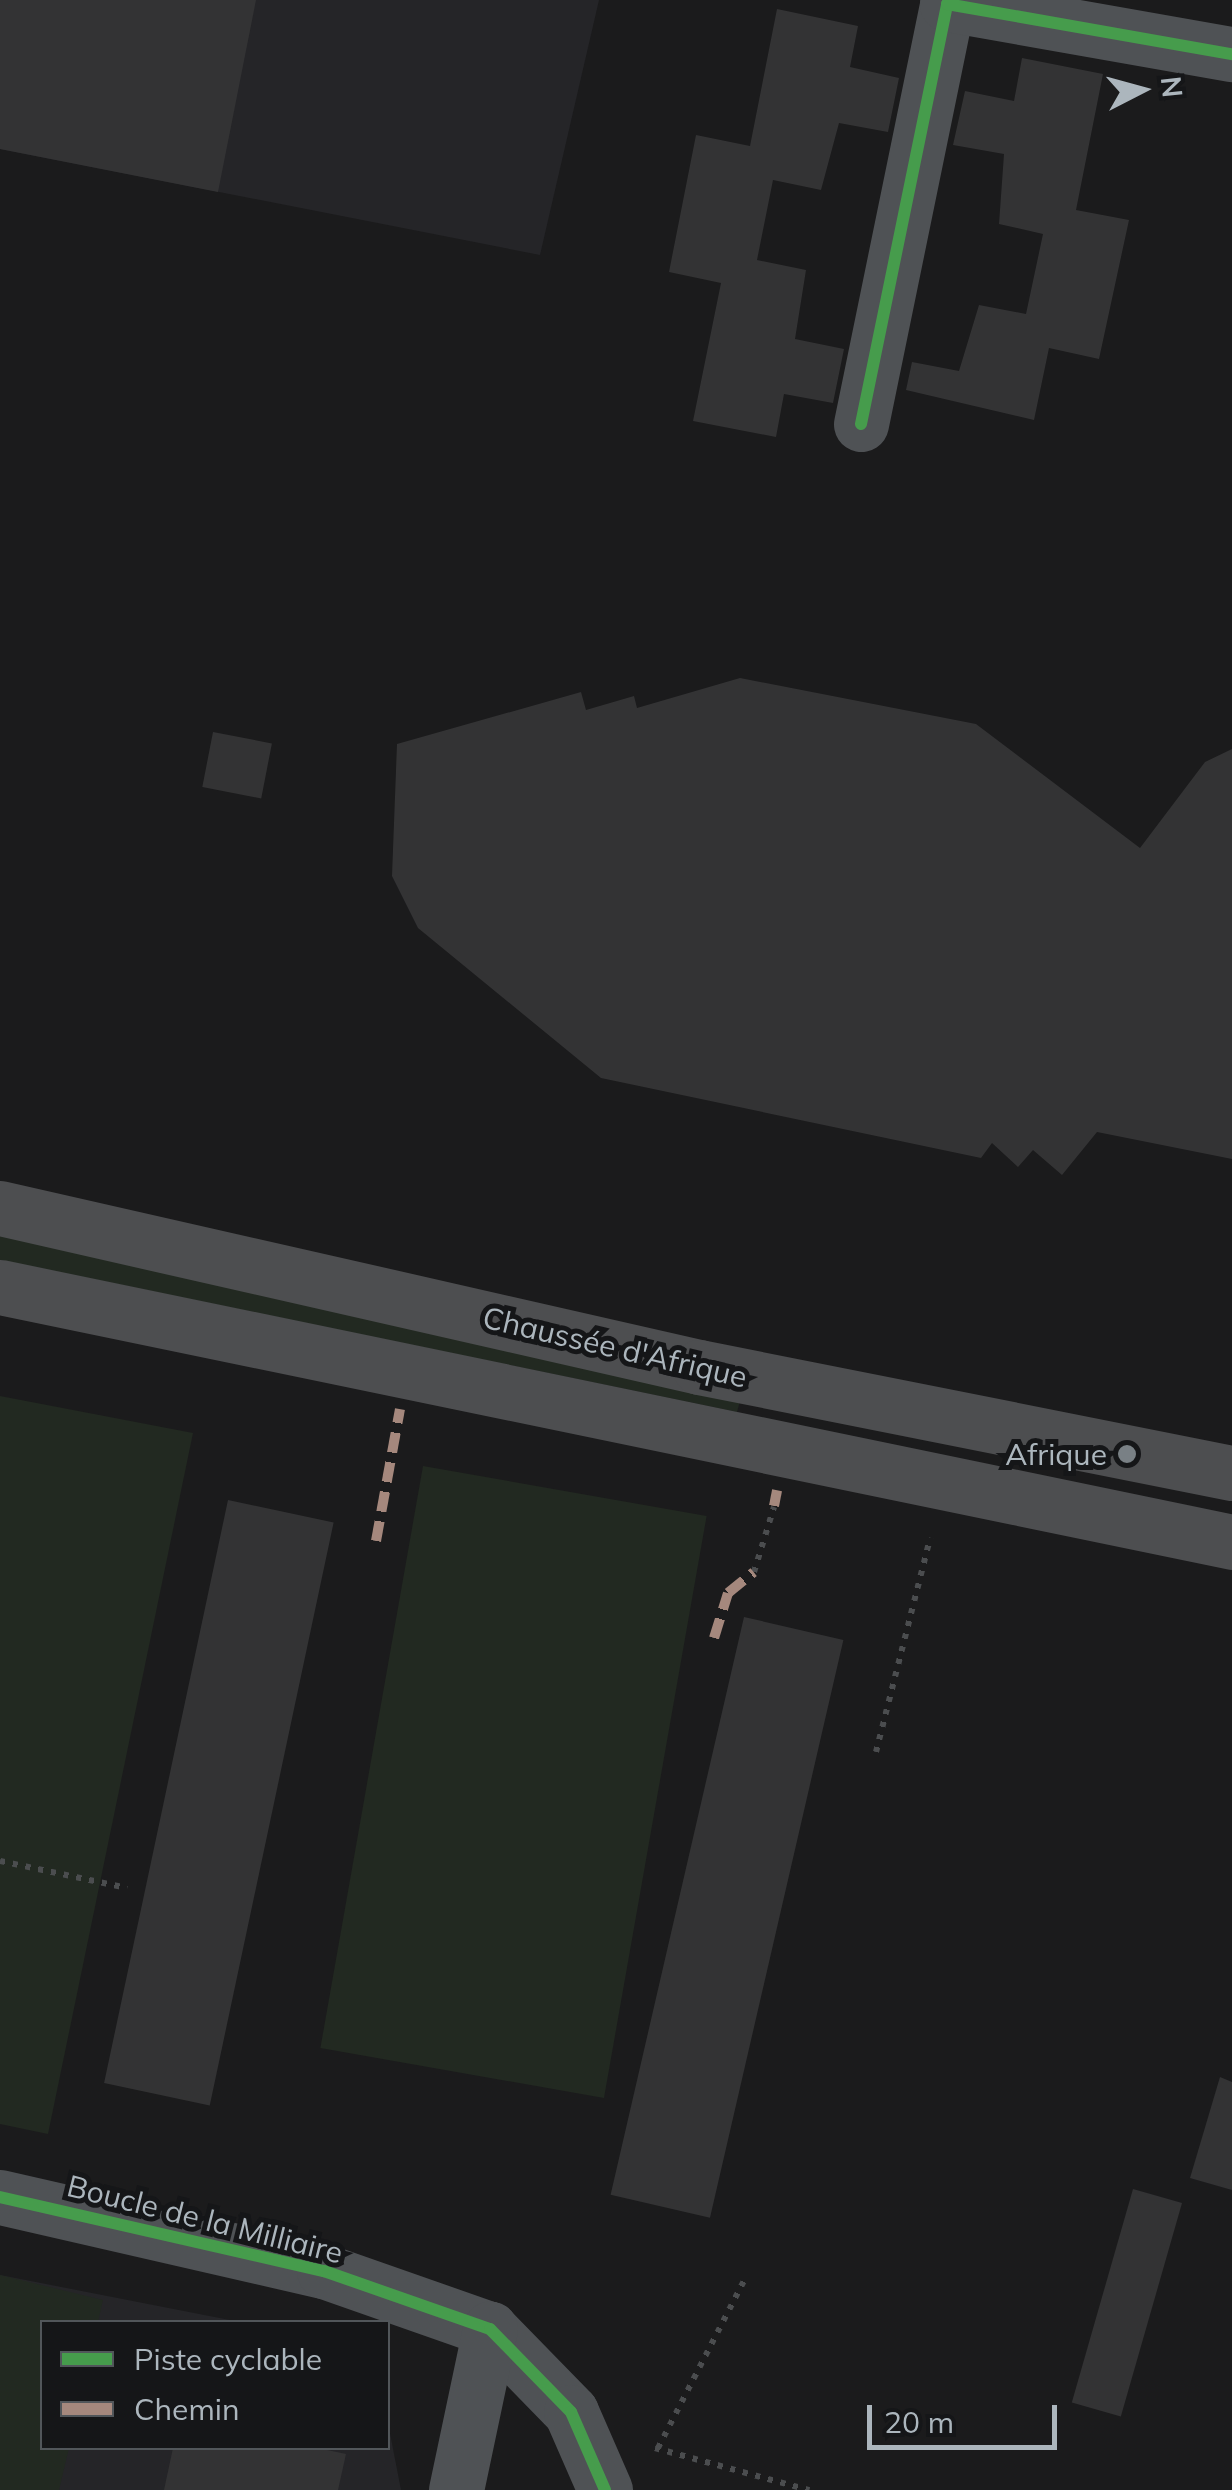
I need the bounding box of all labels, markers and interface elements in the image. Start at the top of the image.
north arrow [1092,40,1192,140]
text: N [1154,74,1191,99]
street label: Chaussée d'Afrique [479,1299,751,1395]
place label: Afrique [1005,1436,1107,1472]
marker: Afrique [1116,1443,1138,1465]
street label: Boucle de la Milliaire [64,2167,346,2271]
legend [40,2320,390,2450]
text: Piste cyclable [134,2340,322,2378]
scale bar [872,2385,1062,2447]
text: Chemin [134,2390,239,2428]
text: 20 m [884,2403,954,2441]

